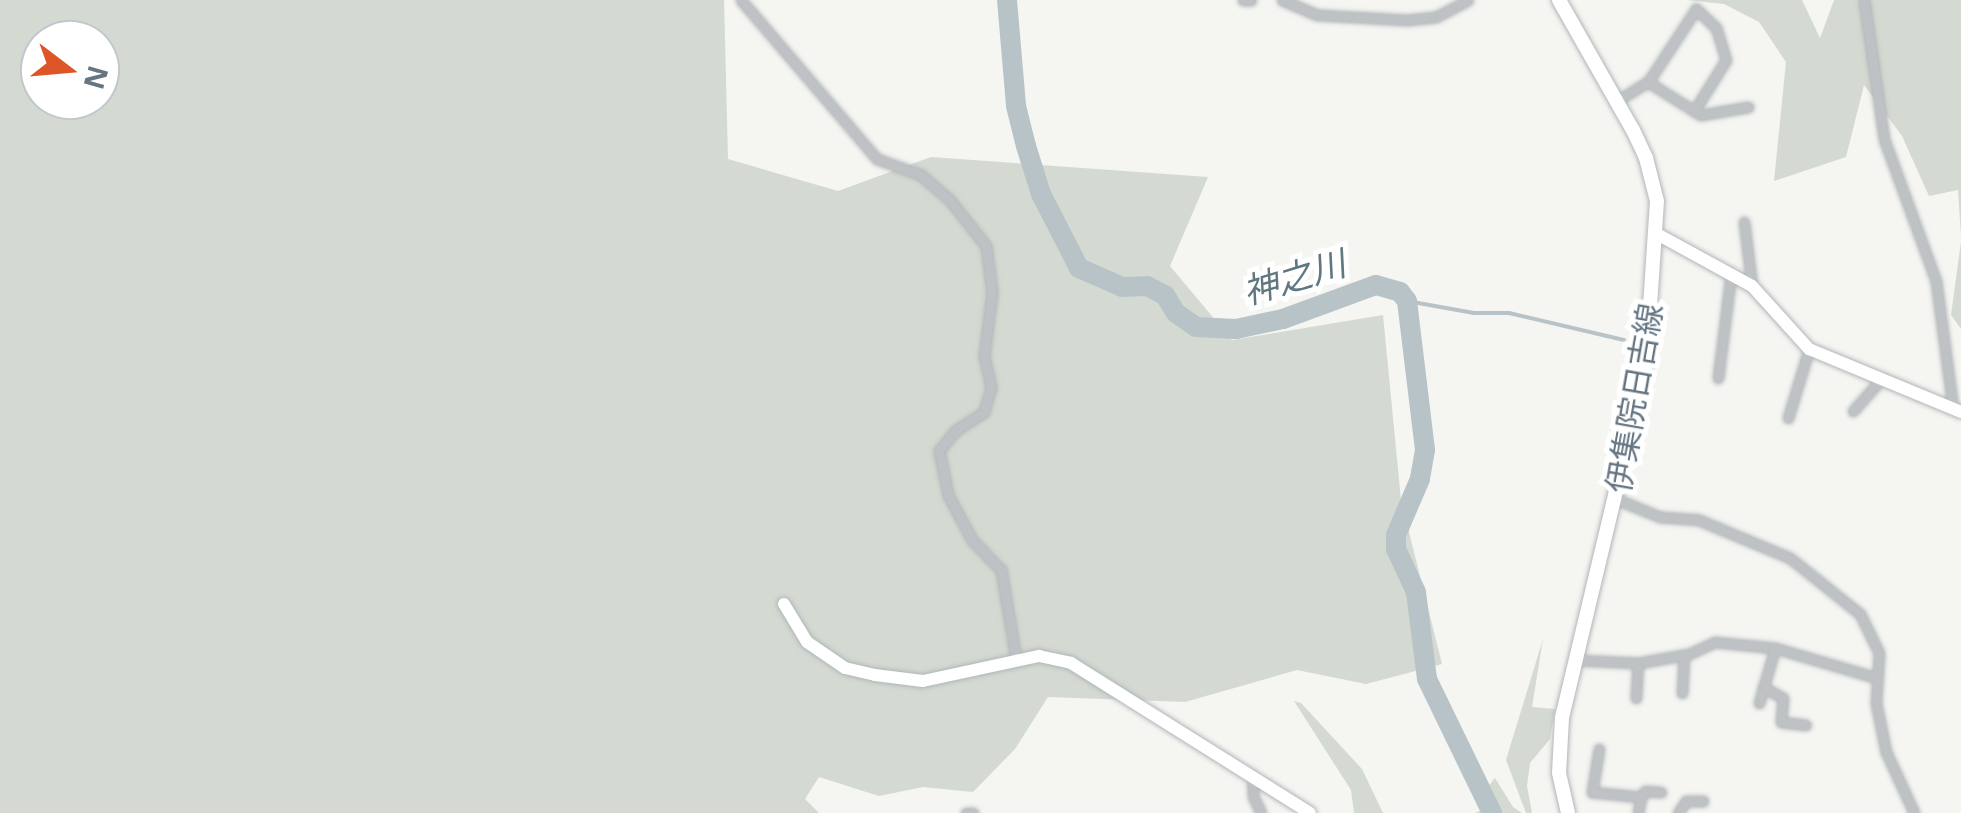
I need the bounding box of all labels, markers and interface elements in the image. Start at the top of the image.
north arrow [20,20,120,120]
text: N [76,62,118,94]
water label: 神之川 [1238,242,1350,312]
street label: 伊集院日吉線 [1598,300,1670,496]

